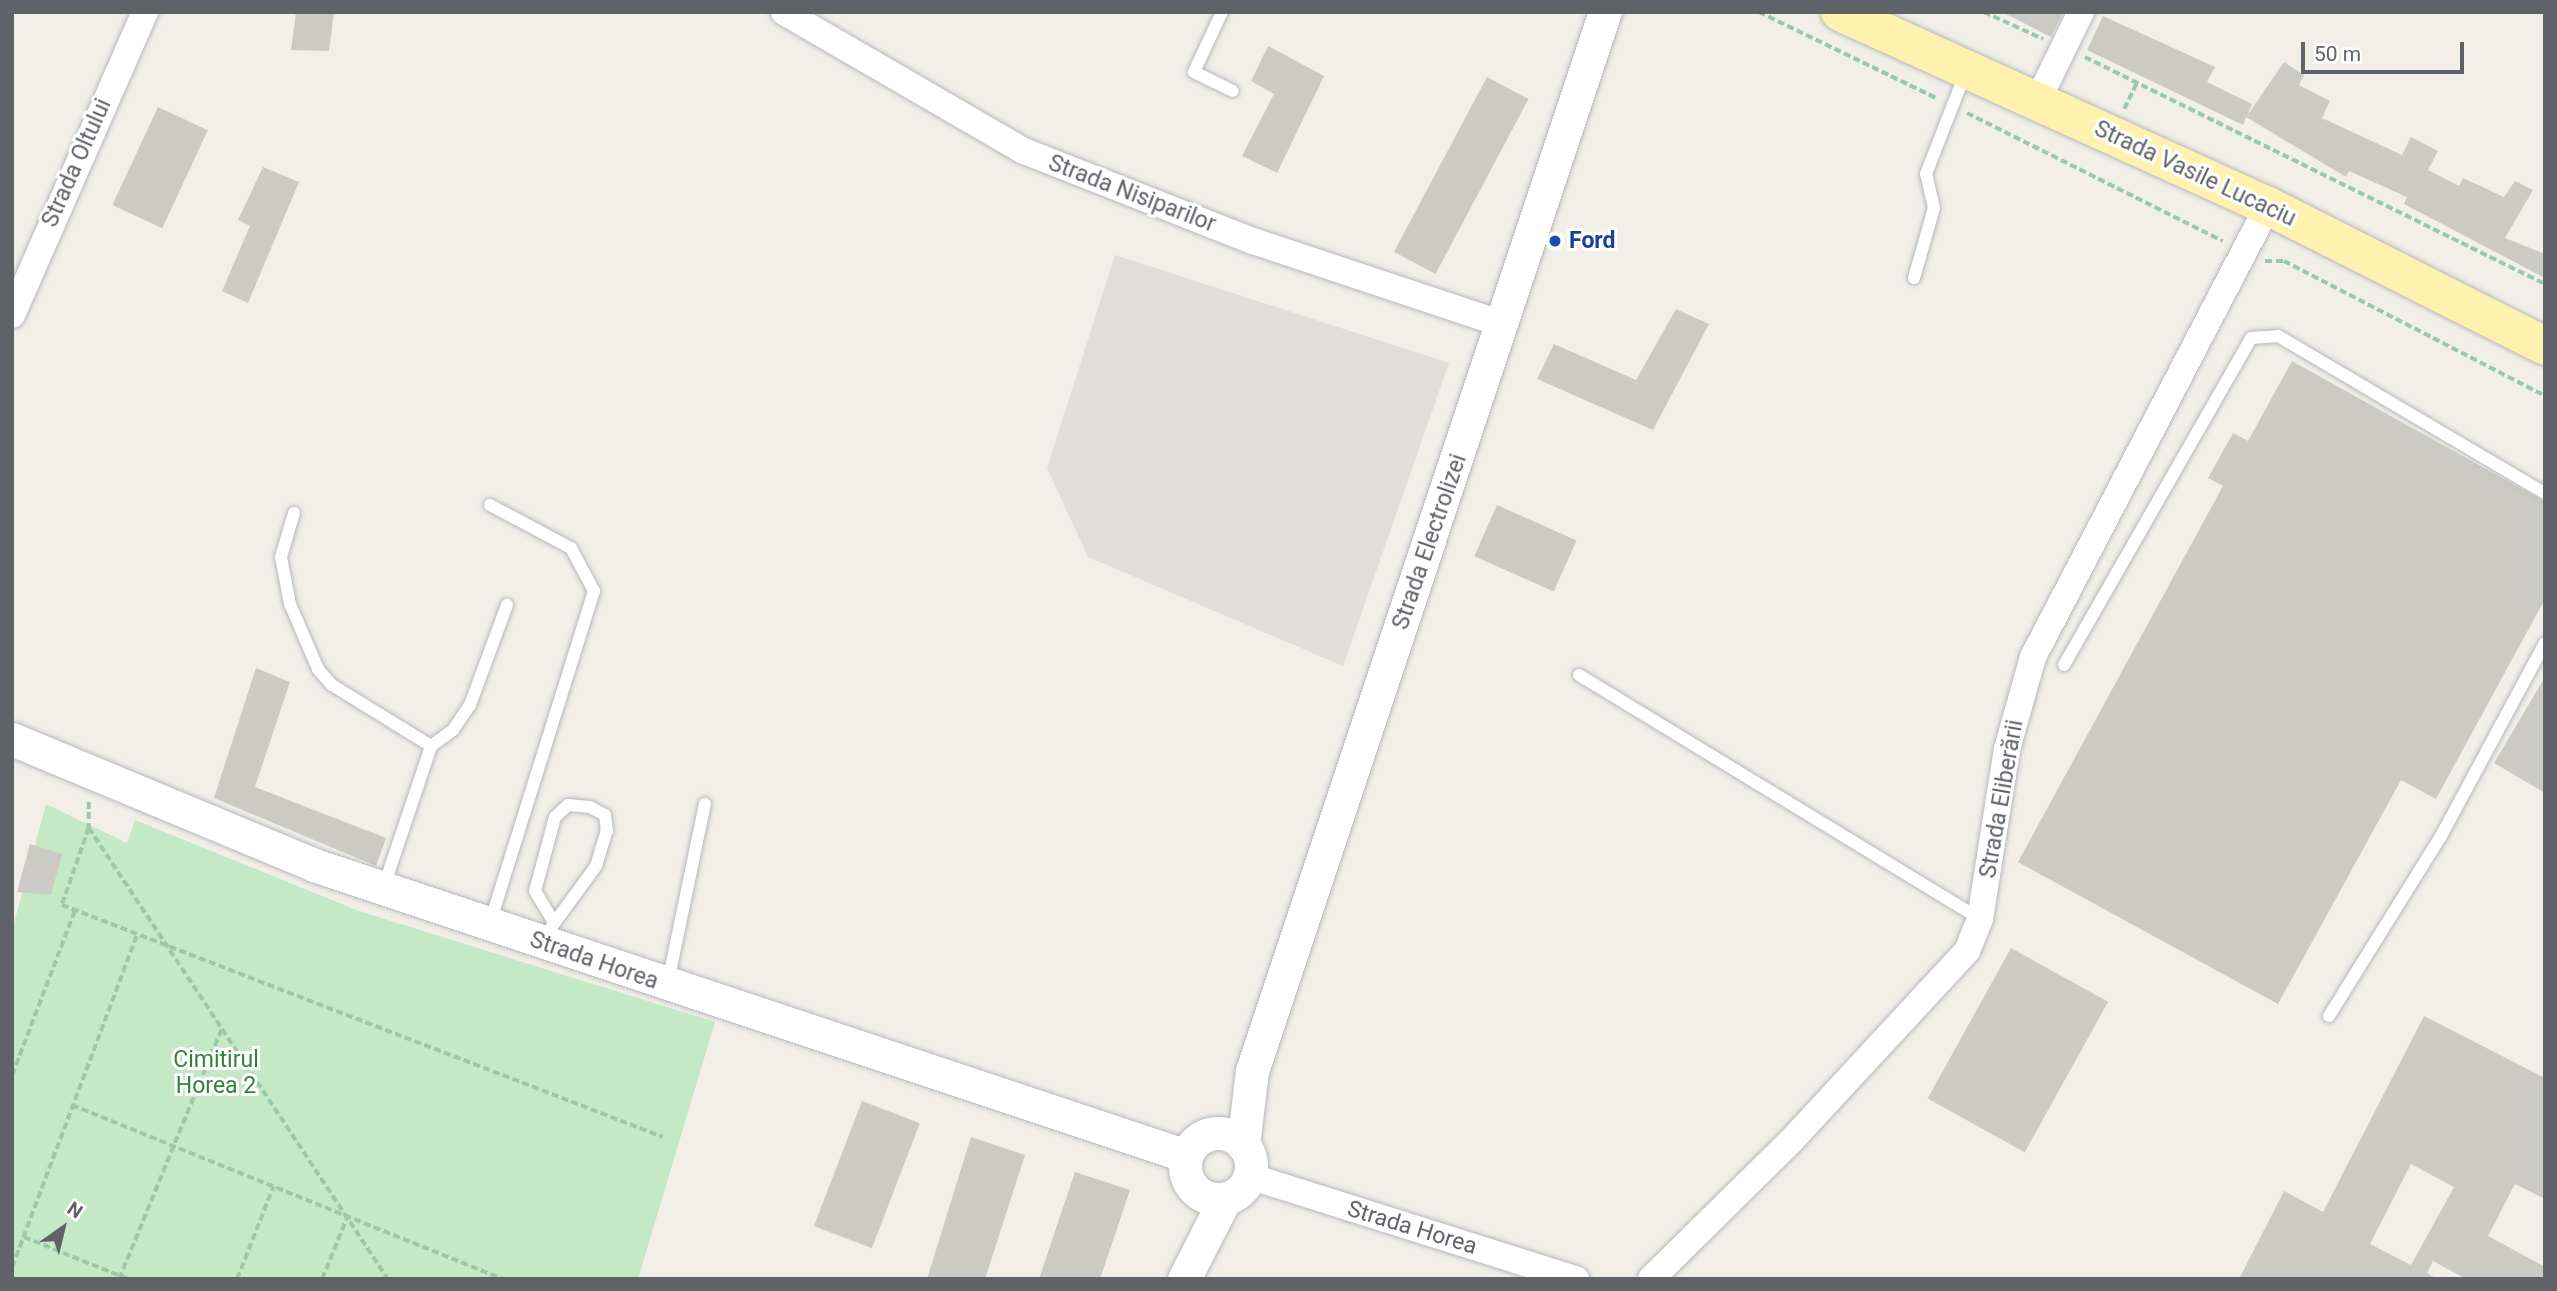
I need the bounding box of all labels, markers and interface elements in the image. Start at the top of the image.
scale bar [2305,28,2468,72]
text: 50 m [2314,42,2361,66]
street label: Strada Oltului [36,94,118,232]
street label: Strada Vasile Lucaciu [2090,115,2300,233]
street label: Strada Nisiparilor [1044,149,1220,239]
place label: Ford [1569,227,1616,255]
marker: Ford [1547,233,1563,249]
street label: Strada Electrolizei [1387,451,1473,633]
street label: Strada Eliberării [1974,718,2030,880]
street label: Strada Horea [526,926,662,996]
park label: Cimitirul Horea 2 [173,1046,259,1100]
north arrow [28,1193,98,1263]
street label: Strada Horea [1344,1195,1480,1261]
text: N [63,1197,87,1223]

